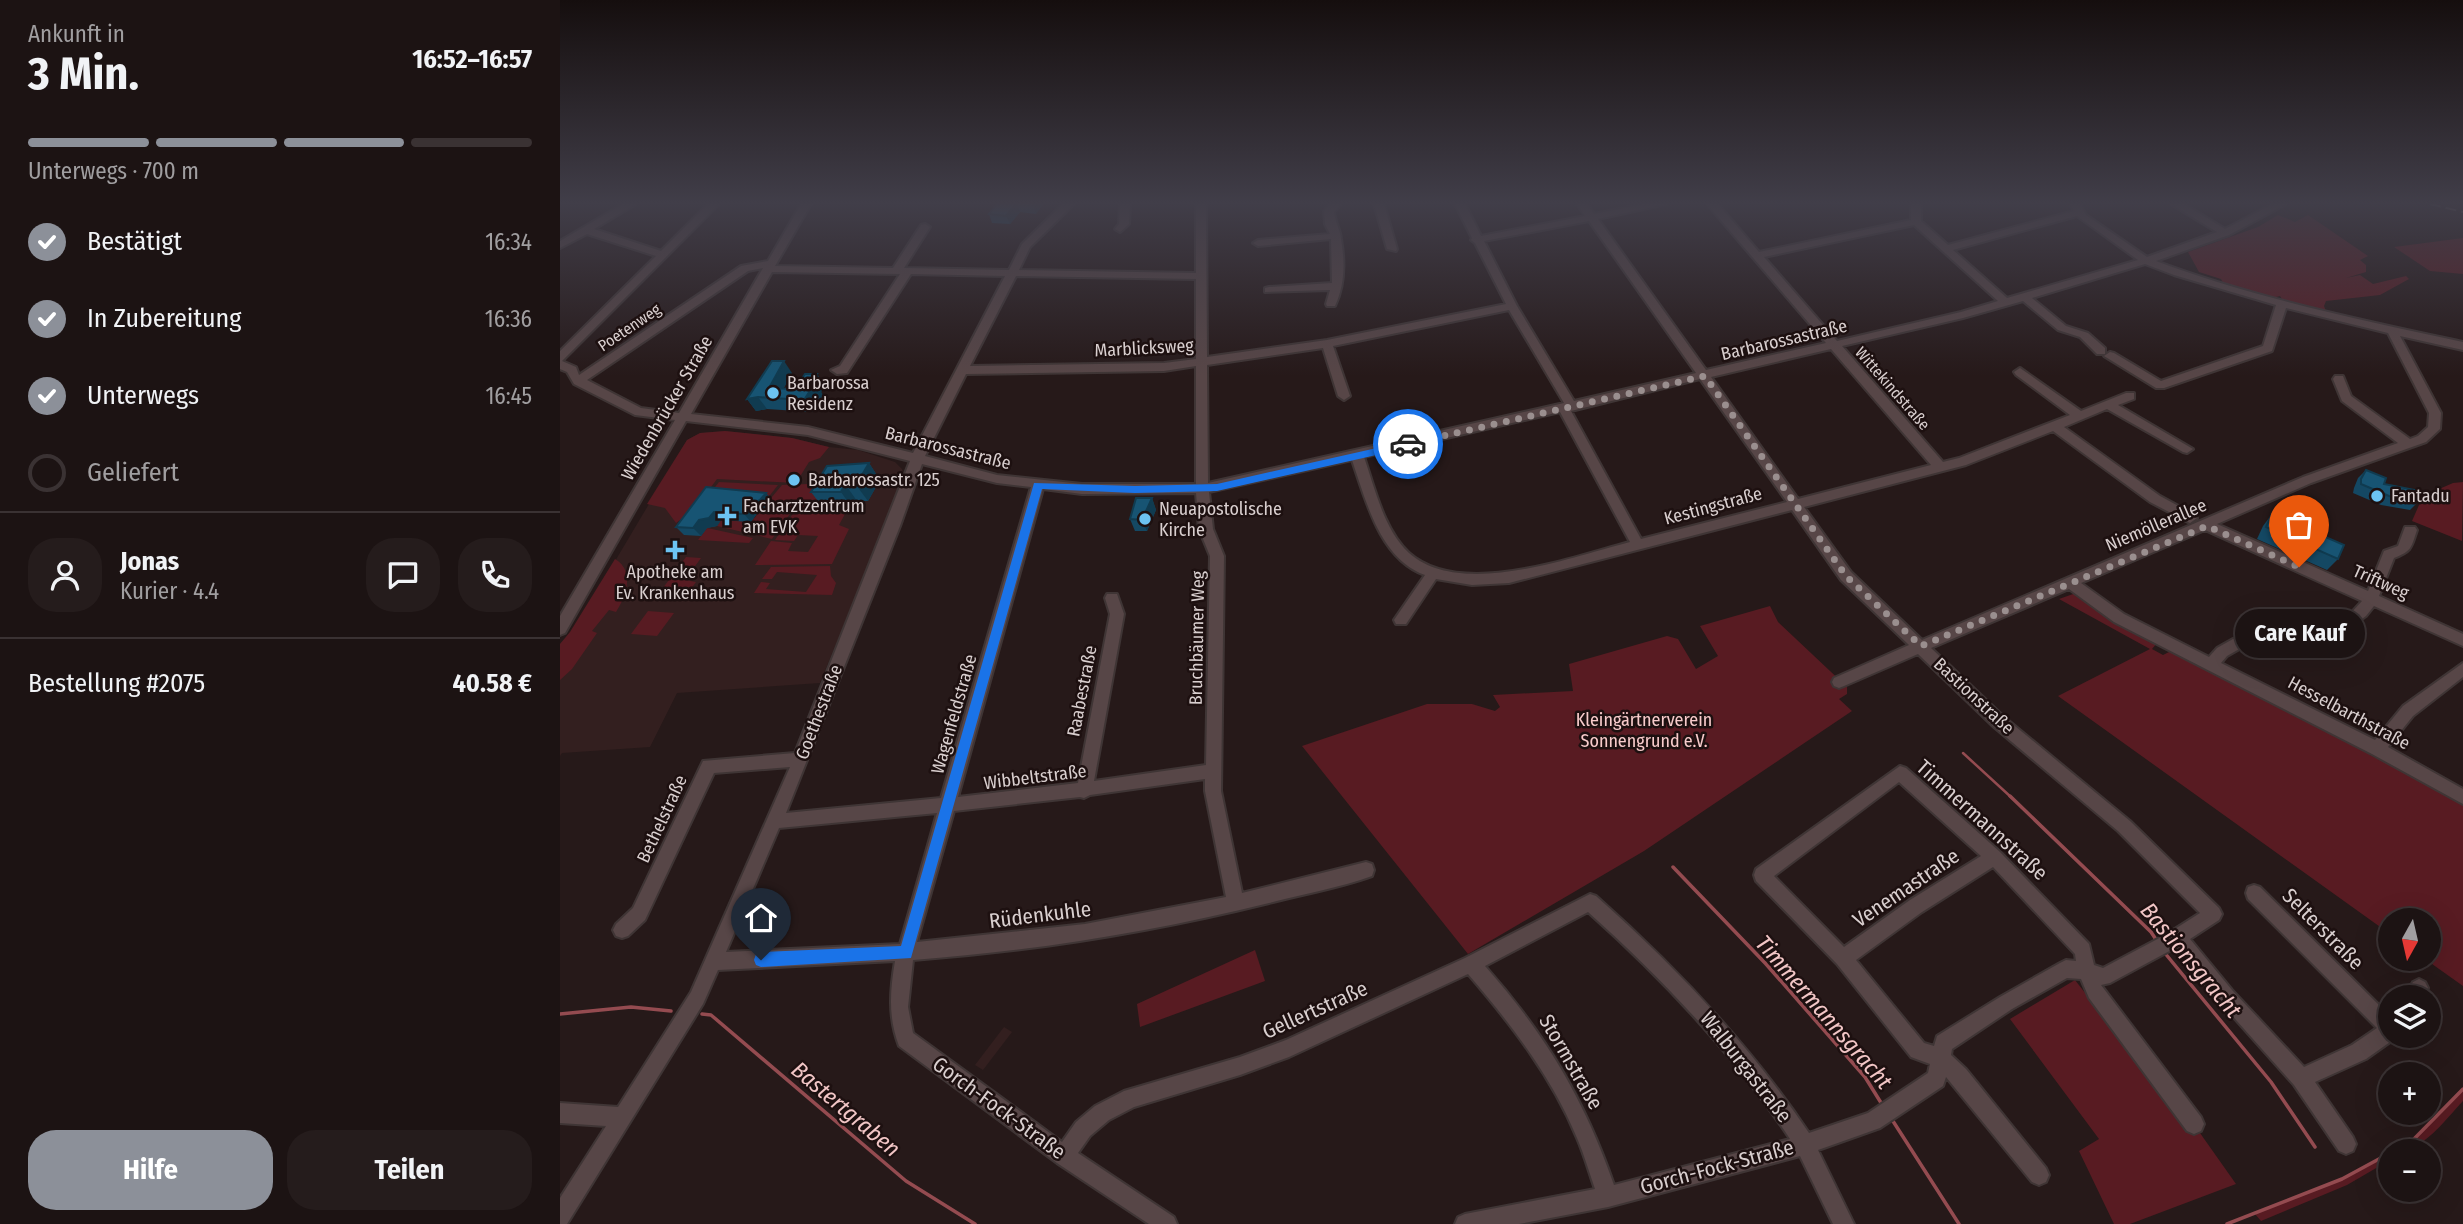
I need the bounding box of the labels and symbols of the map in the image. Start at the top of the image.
street label: Poetenweg [594,299,665,355]
street label: Barbarossastraße [1719,315,1849,365]
street label: Wiedenbrücker Straße [617,332,717,484]
street label: Marblicksweg [1094,334,1195,362]
street label: Wittekindstraße [1851,343,1934,434]
place label: Barbarossa Residenz [787,372,869,415]
marker: Barbarossa Residenz [765,385,781,401]
courier [1373,409,1443,479]
street label: Barbarossastraße [883,422,1013,474]
place label: Barbarossastr. 125 [808,469,940,491]
marker: Barbarossastr. 125 [786,472,802,488]
street label: Kestingstraße [1662,482,1765,530]
place label: Fantadu [2391,485,2450,507]
marker: Fantadu [2369,488,2385,504]
street label: Niemöllerallee [2102,494,2210,556]
place label: Facharztzentrum am EVK [743,495,865,538]
pin [2269,495,2329,567]
place label: Neuapostolische Kirche [1159,498,1282,541]
marker: Facharztzentrum am EVK [717,506,737,526]
marker: Neuapostolische Kirche [1137,511,1153,527]
marker: Apotheke am Ev. Krankenhaus [667,542,683,558]
street label: Triftweg [2350,560,2413,604]
place label: Apotheke am Ev. Krankenhaus [616,561,735,604]
street label: Bruchbäumer Weg [1185,570,1209,705]
callout: Care Kauf [2234,609,2364,658]
street label: Raabestraße [1062,644,1102,738]
street label: Wagenfeldstraße [926,652,982,776]
street label: Bastionstraße [1929,653,2019,739]
street label: Goethestraße [791,661,847,762]
street label: Hesselbarthstraße [2284,672,2414,754]
park label: Kleingärtnerverein Sonnengrund e.V. [1576,709,1712,752]
street label: Timmermannstraße [1911,754,2053,886]
street label: Wibbeltstraße [982,760,1088,794]
street label: Bethelstraße [632,771,692,866]
street label: Venemastraße [1848,843,1964,933]
street label: Selterstraße [2277,883,2369,975]
pin [731,888,791,960]
street label: Rüdenkuhle [987,896,1093,934]
water label: Bastionsgracht [2135,897,2248,1024]
north arrow [2378,908,2441,971]
water label: Timmermannsgracht [1750,929,1899,1095]
street label: Gellertstraße [1258,975,1372,1045]
street label: Walburgastraße [1695,1006,1797,1128]
street label: Stormstraße [1533,1010,1609,1114]
street label: Gorch-Fock-Straße [927,1051,1071,1165]
water label: Bastertgraben [786,1055,906,1163]
street label: Gorch-Fock-Straße [1637,1134,1797,1200]

